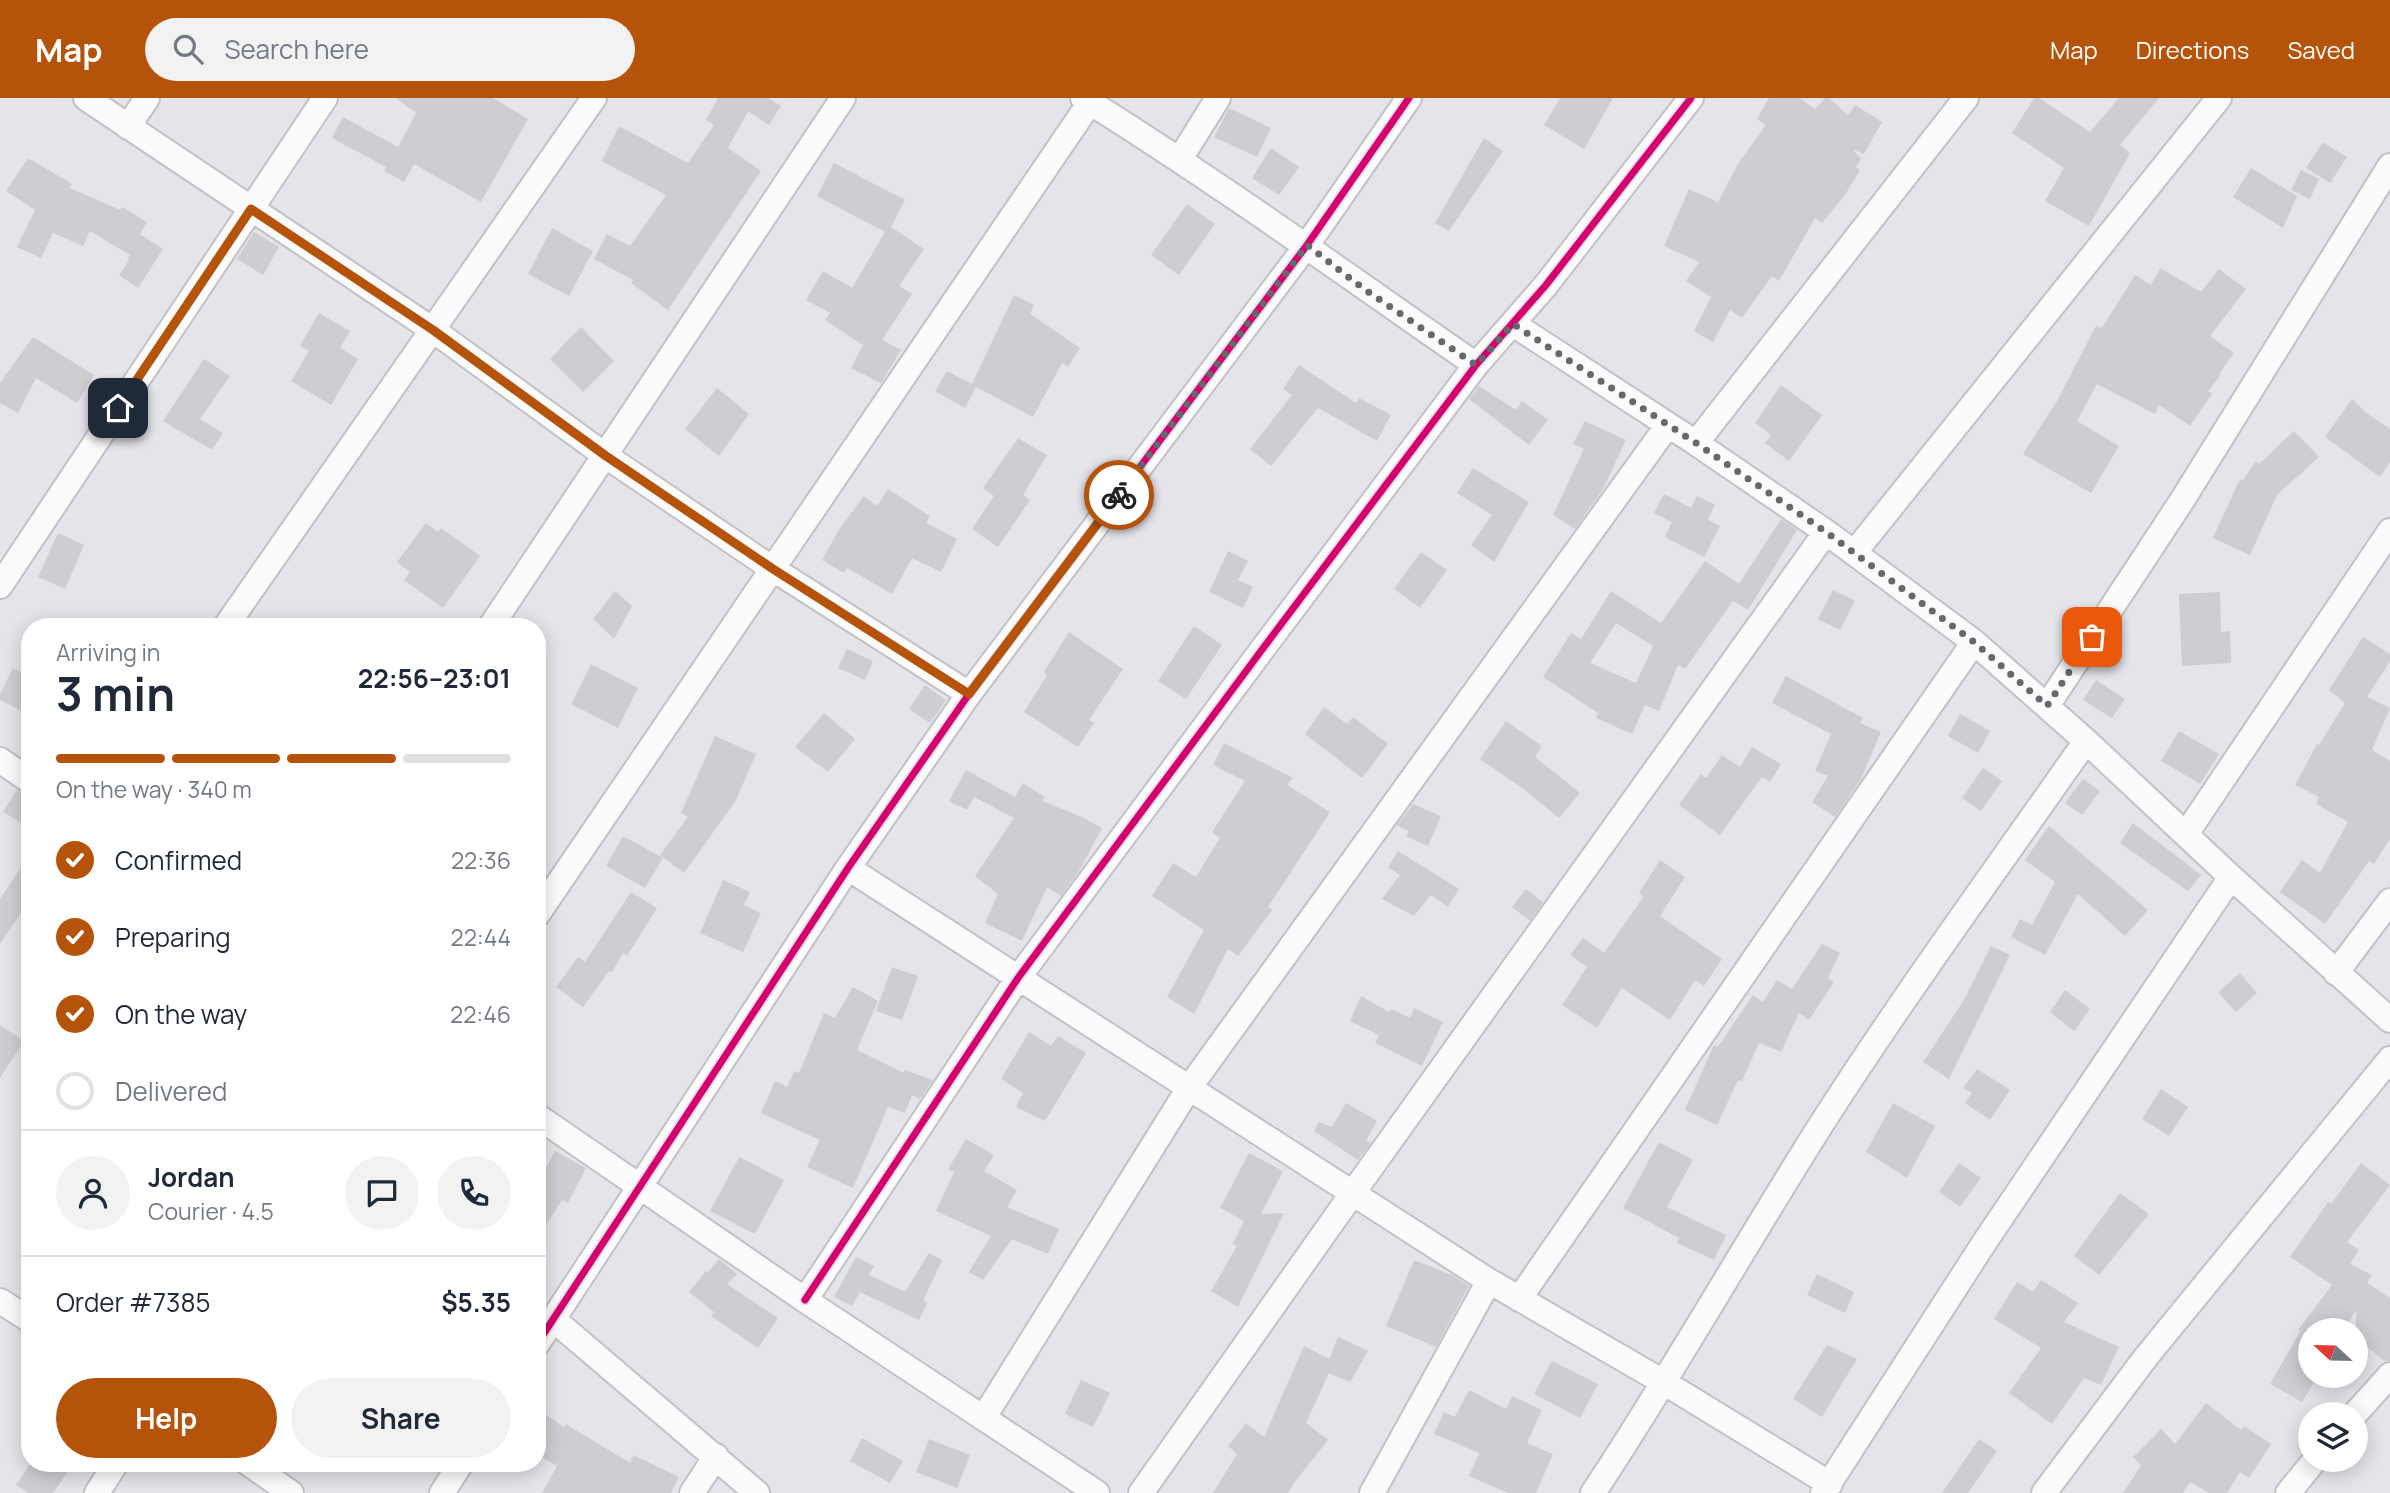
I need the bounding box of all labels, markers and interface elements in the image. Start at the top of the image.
search box [145,18,635,81]
text: Map [35,27,103,72]
icon: search [169,30,207,68]
text: Search here [225,31,369,67]
text: Map [2050,33,2098,66]
text: Directions [2136,33,2249,66]
text: Saved [2287,33,2355,66]
pin [88,378,148,438]
icon: home [99,389,137,427]
courier [1084,460,1154,530]
icon: bike [1100,476,1138,514]
pin [2062,607,2122,667]
icon: bag [2073,618,2111,656]
text: Arriving in [56,636,161,668]
text: 22:56–23:01 [358,660,511,696]
text: 3 min [56,662,175,725]
text: On the way · 340 m [56,773,252,805]
icon: check [56,841,94,879]
text: Confirmed [115,842,242,878]
text: 22:36 [451,844,511,876]
icon: check [56,918,94,956]
text: Preparing [115,919,231,955]
text: 22:44 [451,921,511,953]
icon: check [56,995,94,1033]
text: On the way [115,996,247,1032]
text: 22:46 [450,998,511,1030]
text: Delivered [115,1073,227,1109]
button: person [56,1156,130,1230]
button: chat [345,1156,419,1230]
button: phone [437,1156,511,1230]
text: Jordan [148,1159,234,1195]
text: Courier · 4.5 [148,1195,274,1227]
text: Order #7385 [56,1284,211,1320]
text: $5.35 [441,1284,511,1320]
north arrow [2298,1318,2368,1388]
map controls [2298,1318,2368,1472]
button: Help [56,1378,277,1458]
button: Share [291,1378,511,1458]
button: layers [2298,1402,2368,1472]

